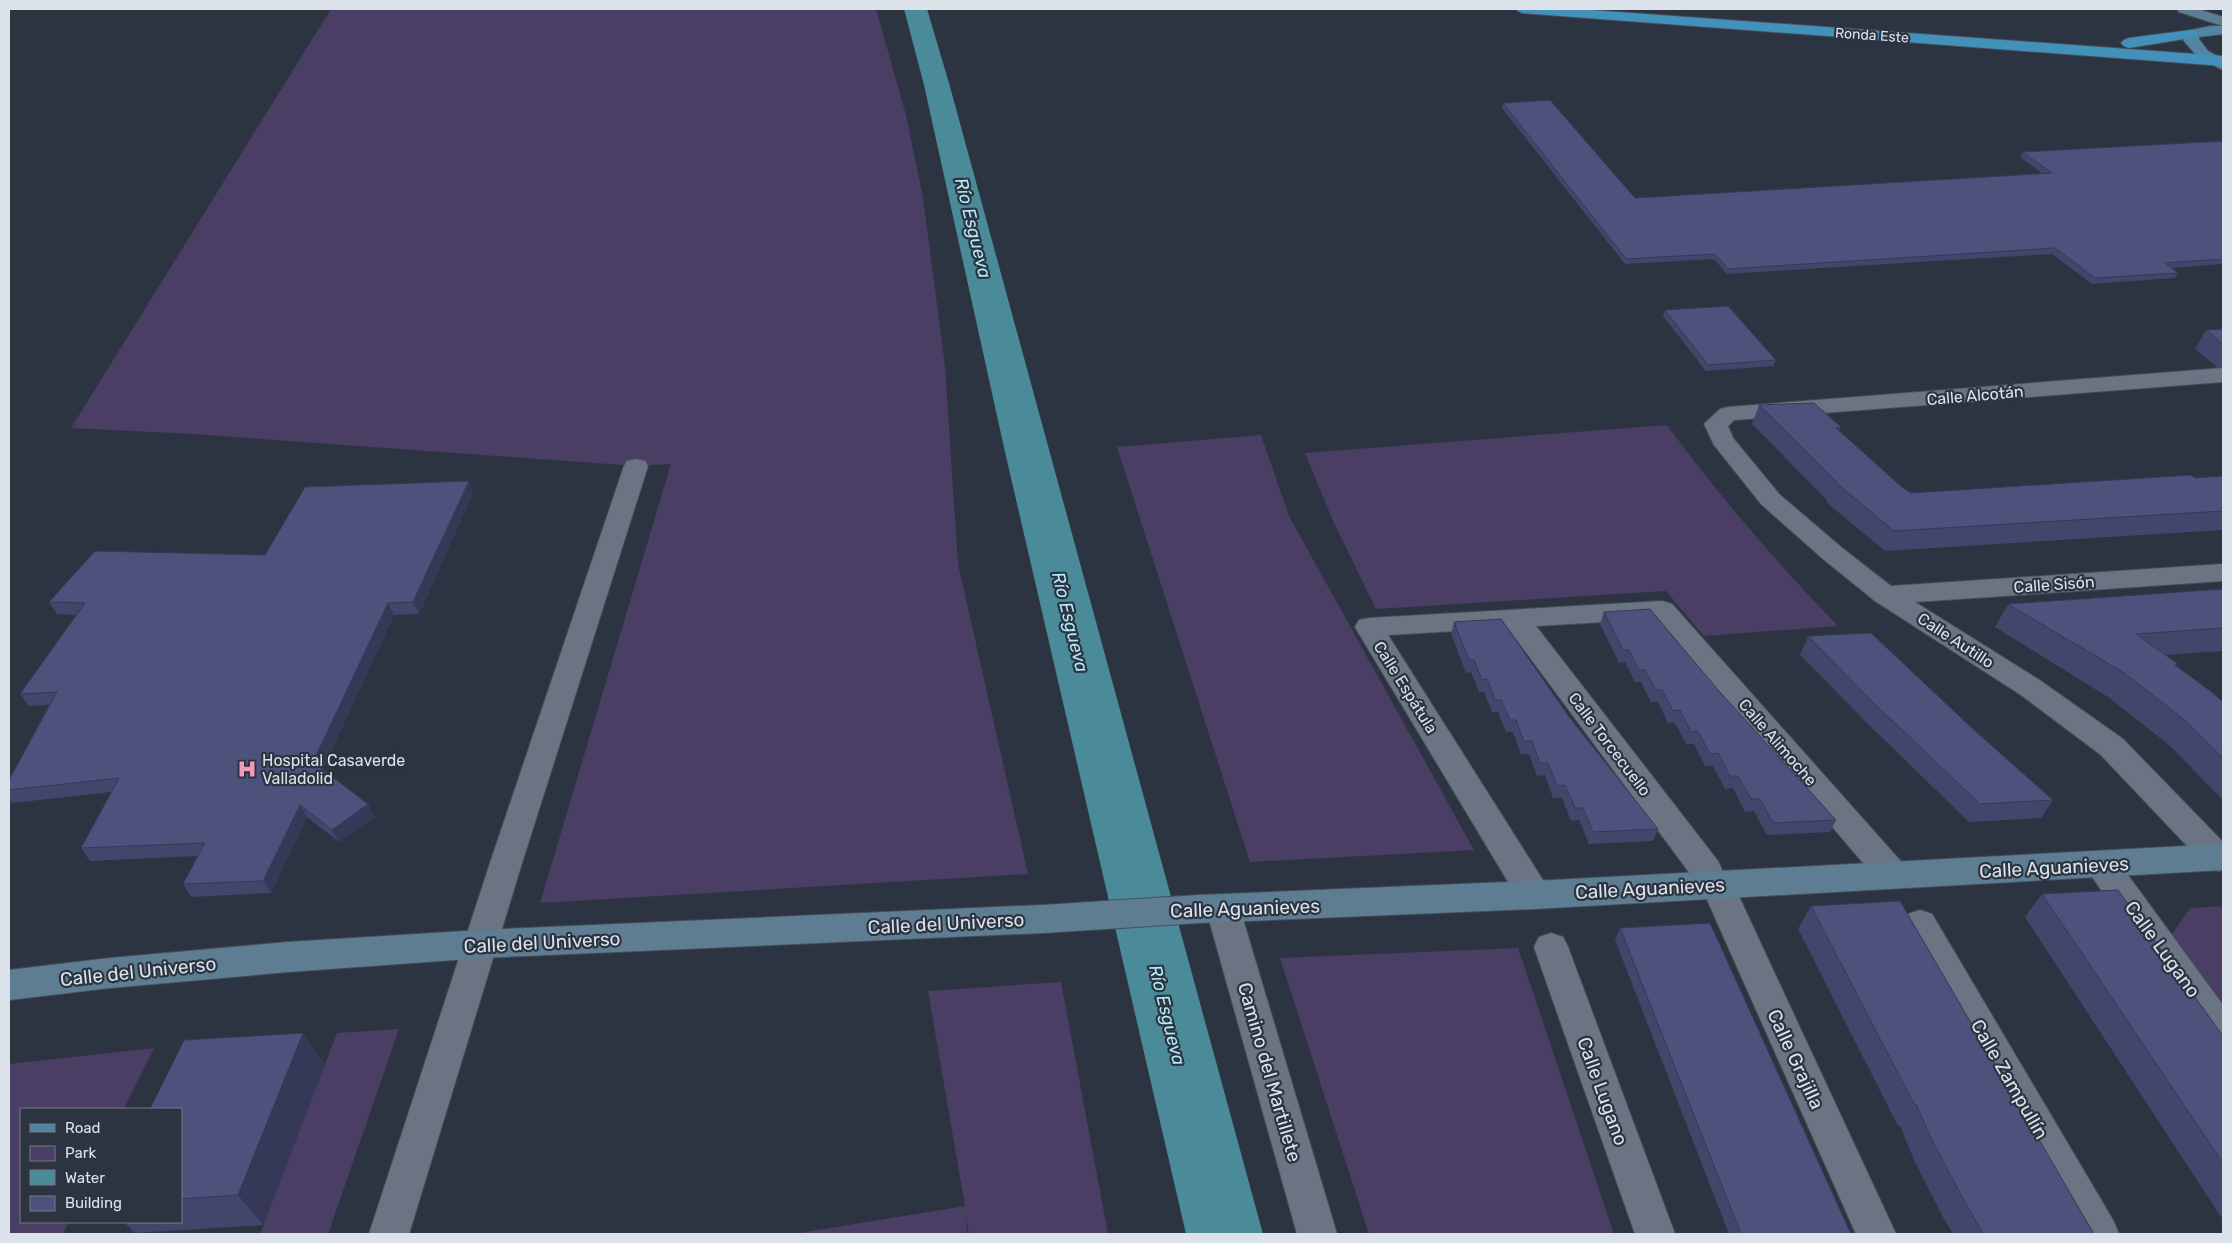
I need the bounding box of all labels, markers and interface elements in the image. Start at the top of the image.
street label: Ronda Este [1834,24,1910,47]
water label: Río Esgueva [950,176,996,281]
street label: Calle Alcotán [1926,382,2024,409]
water label: Río Esgueva [1047,570,1093,675]
street label: Calle Sisón [2013,572,2095,597]
street label: Calle Autillo [1914,609,1997,672]
street label: Calle Espátula [1370,638,1441,737]
street label: Calle Torcecuello [1564,689,1655,800]
street label: Calle Alimoche [1735,695,1821,790]
place label: Hospital Casaverde Valladolid [262,751,405,788]
hospital icon: Hospital Casaverde Valladolid [236,758,258,780]
street label: Calle Aguanieves [1979,852,2130,883]
street label: Calle Aguanieves [1575,873,1726,904]
street label: Calle Aguanieves [1170,894,1320,923]
street label: Calle Lugano [2120,897,2205,1002]
street label: Calle del Universo [867,908,1025,939]
street label: Calle del Universo [463,927,621,958]
street label: Calle del Universo [59,952,217,991]
water label: Río Esgueva [1144,963,1190,1068]
street label: Camino del Martillete [1233,980,1306,1165]
street label: Calle Grajilla [1762,1006,1829,1113]
street label: Calle Zampullín [1966,1015,2053,1143]
street label: Calle Lugano [1572,1034,1633,1149]
legend [20,1108,182,1223]
text: Road [65,1119,101,1137]
text: Park [65,1144,96,1162]
text: Water [65,1169,105,1187]
text: Building [65,1194,122,1212]

